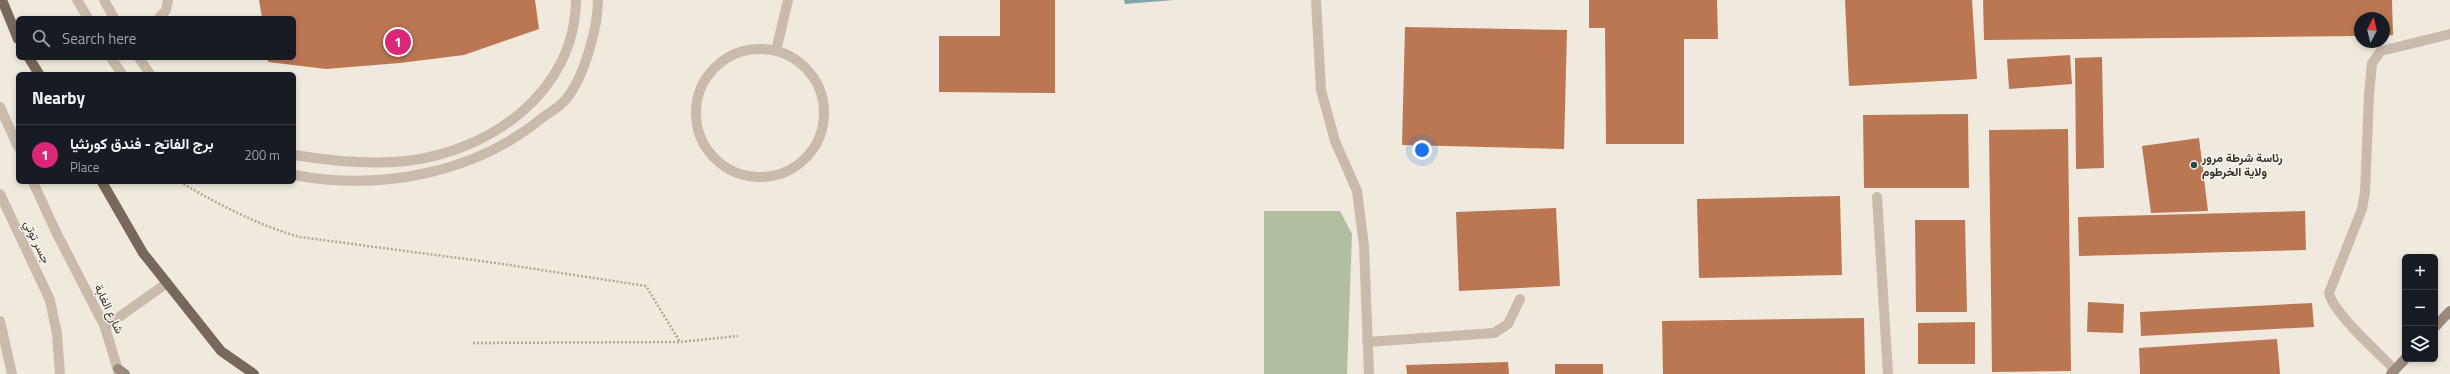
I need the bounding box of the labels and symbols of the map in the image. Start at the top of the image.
north arrow [2354,12,2390,48]
pin: 1 [385,27,411,57]
your location [1412,140,1432,160]
place label: رئاسة شرطة مرور ولاية الخرطوم [2201,148,2283,181]
marker: رئاسة شرطة مرور ولاية الخرطوم [2189,160,2199,170]
street label: جسر توتي [18,217,56,267]
street label: شارع الغابة [90,281,129,337]

